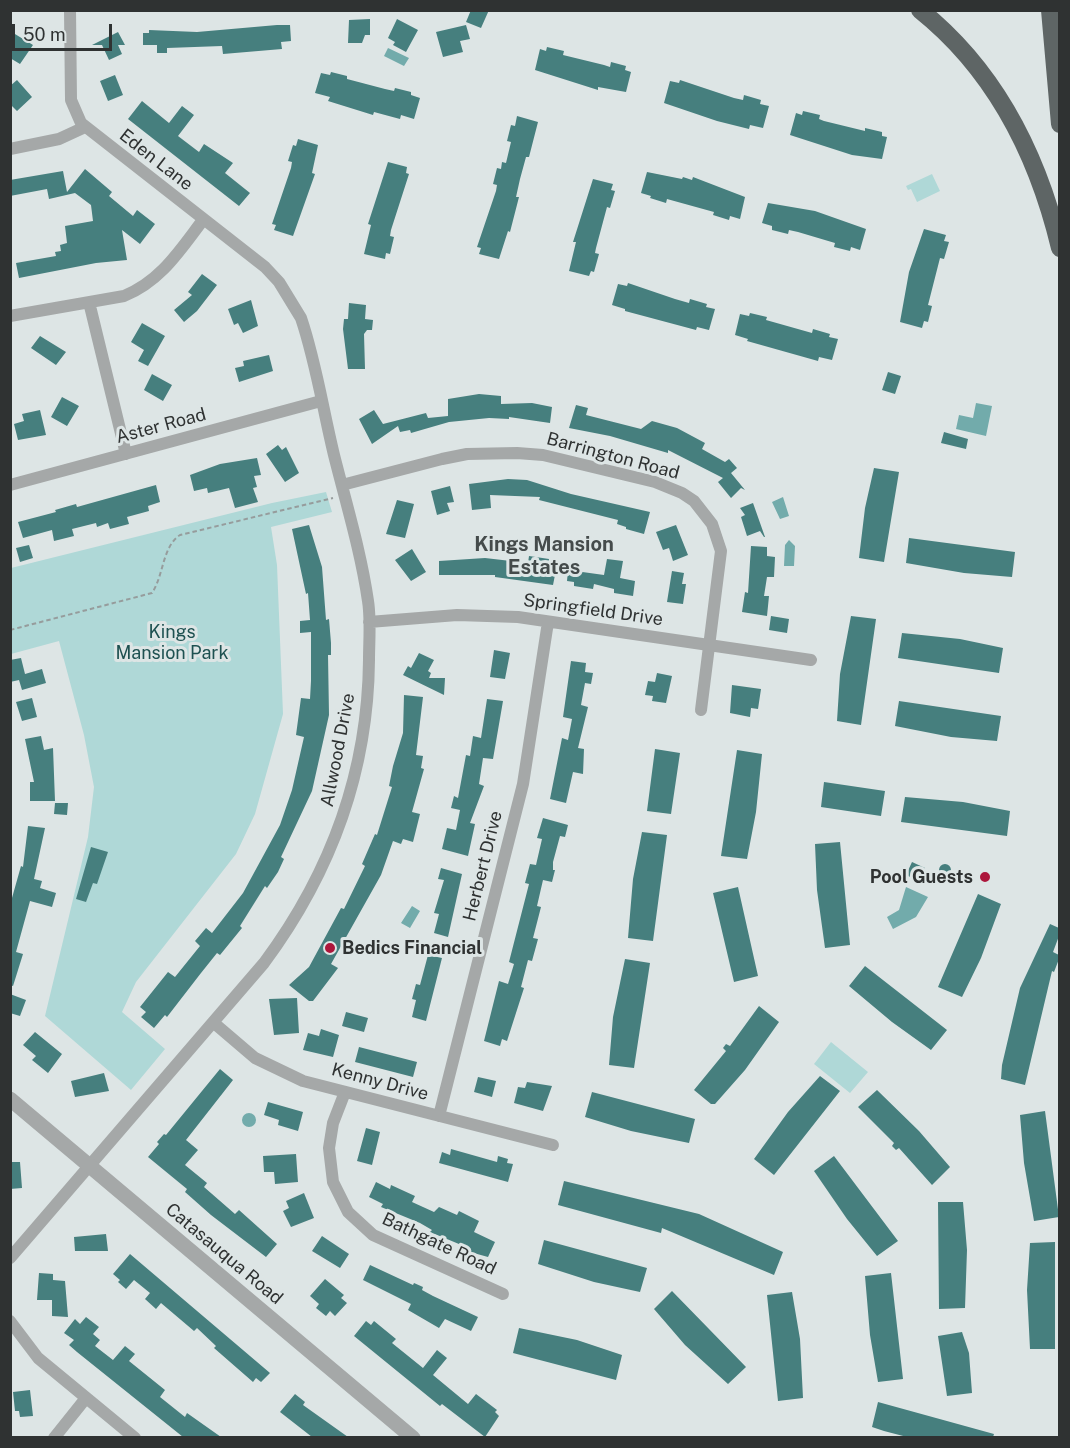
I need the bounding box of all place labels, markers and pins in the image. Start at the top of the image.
place label: Pool Guests [870,866,973,888]
marker: Pool Guests [978,870,992,884]
place label: Bedics Financial [342,937,482,959]
marker: Bedics Financial [323,941,337,955]

